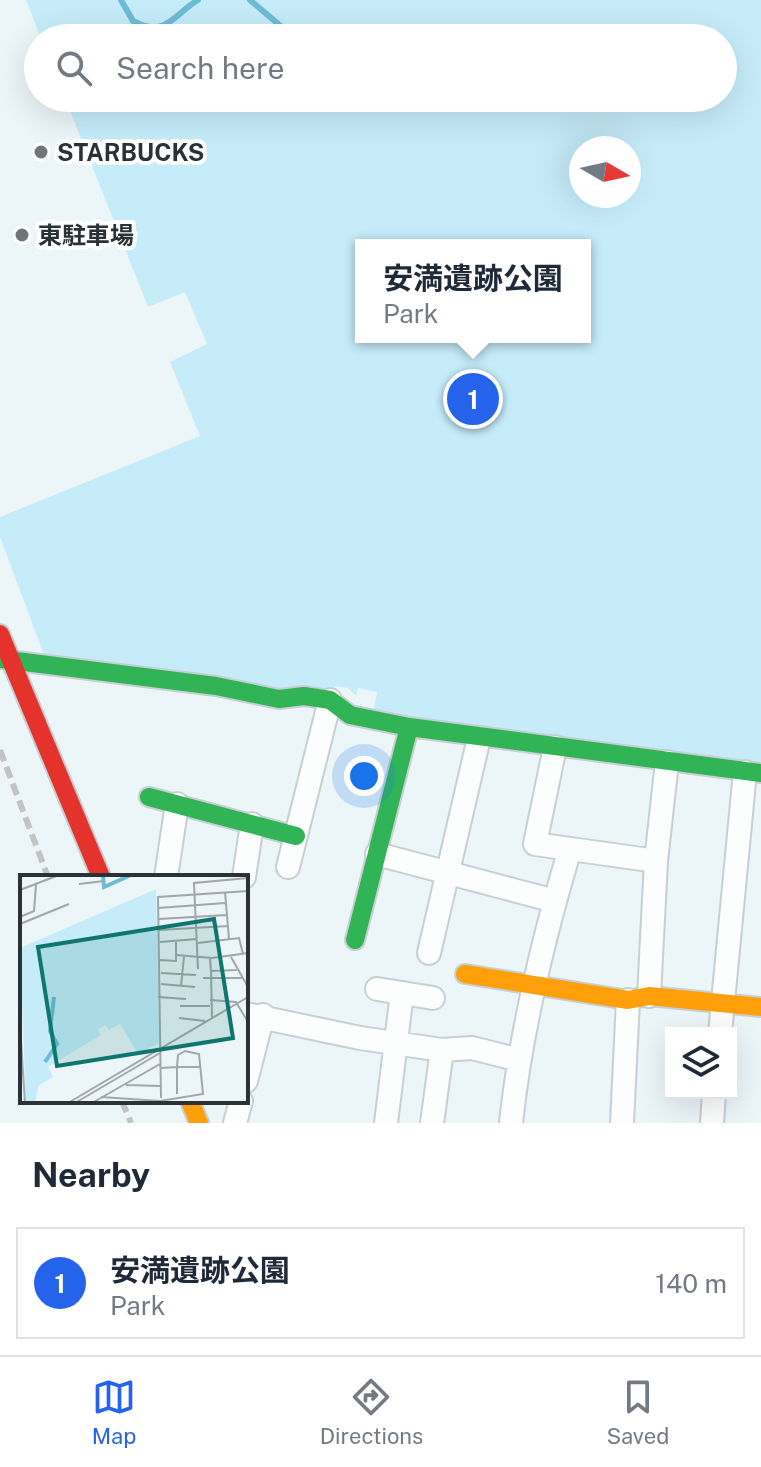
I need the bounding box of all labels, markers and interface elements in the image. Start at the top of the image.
search box [24,24,737,112]
icon: search [52,46,96,90]
text: Search here [116,50,284,86]
north arrow [569,136,641,208]
place label: STARBUCKS [57,138,204,166]
marker: STARBUCKS [32,143,50,161]
place label: 東駐車場 [38,221,134,249]
marker: 東駐車場 [13,226,31,244]
popup [355,239,591,343]
text: 安満遺跡公園 [383,260,563,296]
text: Park [383,298,438,329]
pin: 1 [447,369,499,429]
your location [344,756,384,796]
inset map [20,875,248,1103]
map controls [665,1027,737,1099]
button: layers [665,1027,737,1099]
text: Nearby [32,1155,150,1195]
text: 安満遺跡公園 [110,1252,290,1288]
text: 1 [54,1268,66,1299]
text: 140 m [655,1268,727,1299]
text: Park [110,1290,165,1321]
tab: Map [92,1375,136,1449]
tab: Directions [320,1375,423,1449]
tab: Saved [606,1375,669,1449]

